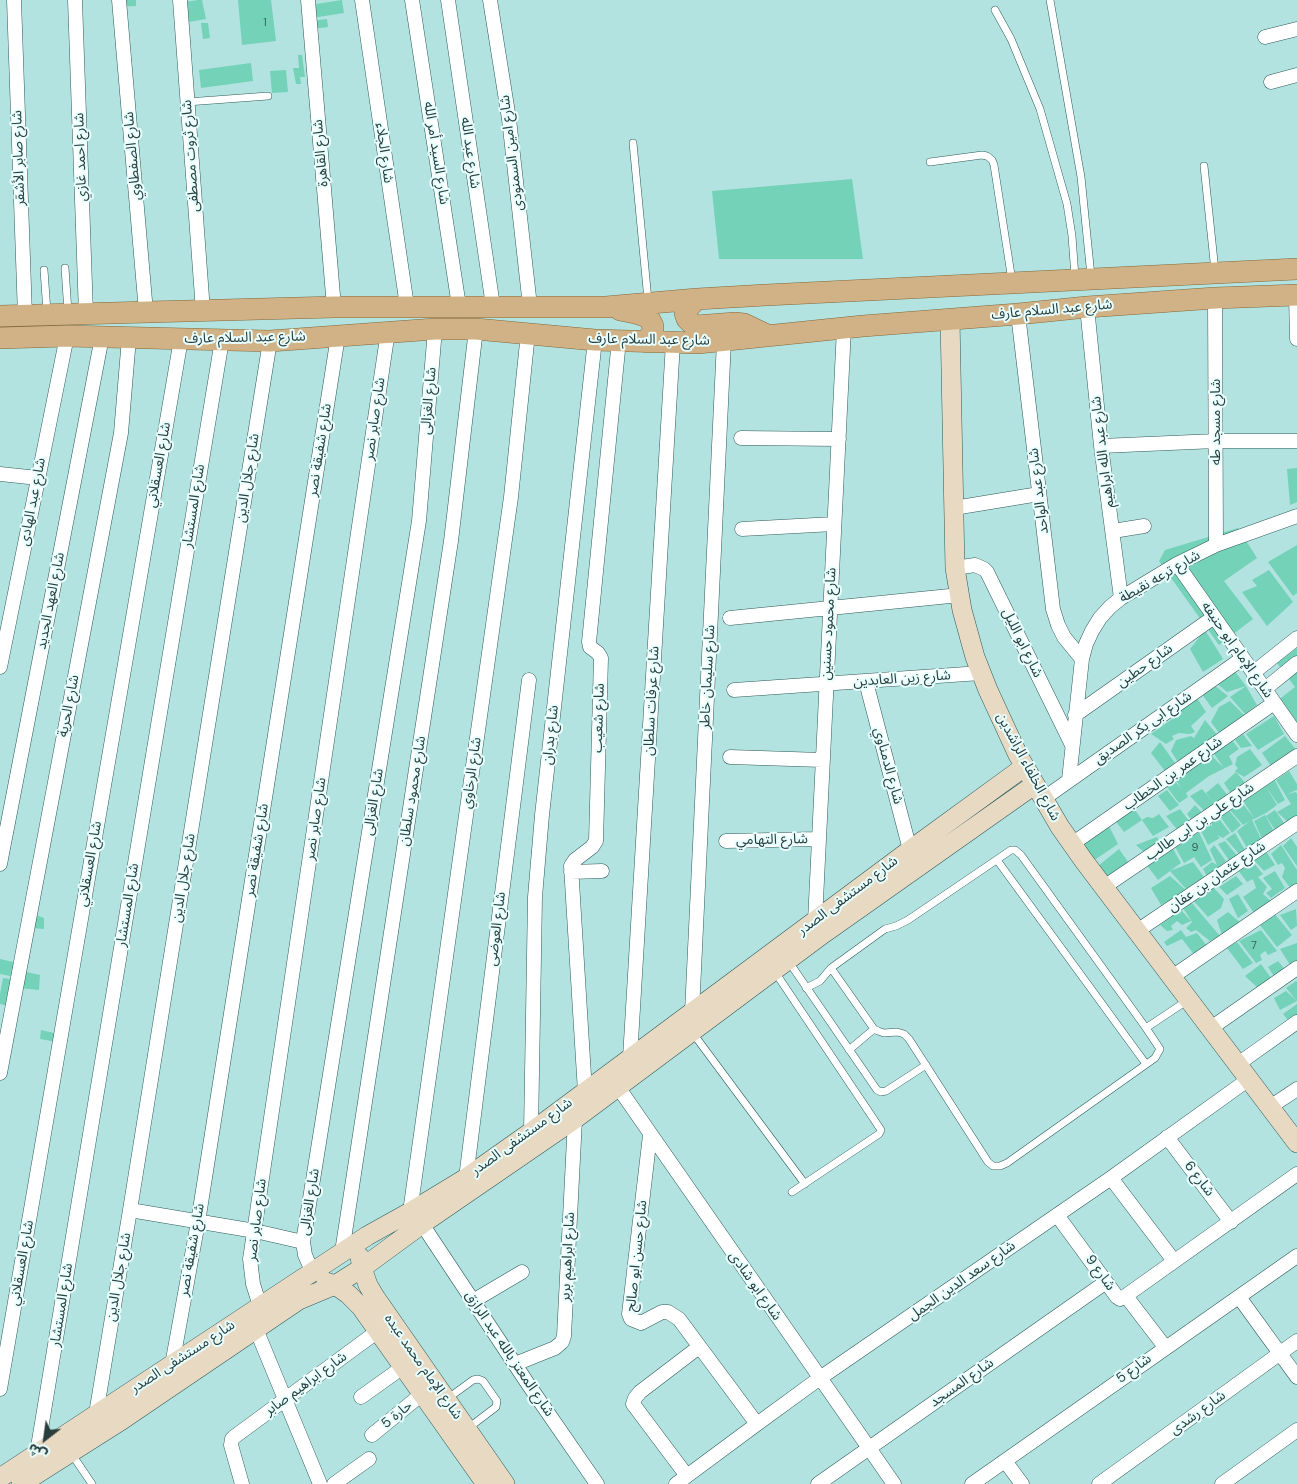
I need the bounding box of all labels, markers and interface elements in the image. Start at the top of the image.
house number: 1 [263,16,267,30]
street label: شارع امين السمنودى [497,94,527,212]
street label: شارع ثروت مصطفى [179,99,203,213]
street label: شارع السيد أمر الله [420,100,452,206]
street label: شارع صابر الأشقر [9,110,29,206]
street label: شارع الصفطاوي [121,111,145,201]
street label: شارع احمد غازي [71,112,91,202]
street label: شارع عبد الله [457,116,483,190]
street label: شارع القاهرة [310,119,332,187]
street label: شارع الجلاء [371,122,397,184]
street label: شارع عبد السلام عارف [991,296,1113,324]
street label: شارع عبد السلام عارف [184,329,306,347]
street label: شارع عبد السلام عارف [588,331,710,349]
street label: شارع الغزالى [418,367,440,435]
street label: شارع صابر نصر [361,377,389,461]
street label: شارع مسجد طه [1208,379,1224,465]
street label: شارع عبد الله ابراهيم [1088,395,1118,509]
street label: شارع شفيقة نصر [304,402,336,498]
street label: شارع العسقلاني [143,421,175,509]
street label: شارع جلال الدين [233,432,263,524]
street label: شارع عبد الواحد [1025,447,1053,535]
street label: شارع عبد الهادى [16,456,50,548]
street label: شارع المستشار [179,463,209,549]
street label: شارع ترعه نقيطة [1117,547,1203,607]
street label: شارع العهد الجديد [33,551,69,651]
street label: شارع محمود حسنين [818,567,840,681]
street label: شارع الإمام ابو حنيفه [1197,599,1277,701]
street label: شارع ابو الليل [998,606,1046,680]
street label: شارع سليمان خاطر [697,625,719,729]
street label: شارع حطين [1114,641,1176,691]
street label: شارع عرفات سلطان [641,646,663,756]
street label: شارع زين العابدين [853,667,951,691]
street label: شارع الحرية [55,673,83,739]
street label: شارع شعيب [589,683,609,753]
street label: شارع ابى بكر الصديق [1091,688,1195,768]
street label: شارع بدران [540,704,562,766]
street label: شارع الخلفاء الراشدين [992,710,1064,824]
street label: شارع الدمناوي [870,726,906,806]
street label: شارع عمر بن الخطاب [1120,734,1226,814]
street label: شارع محمود سلطان [396,735,430,847]
street label: شارع الرخاوي [459,736,485,810]
street label: شارع الغزالى [360,767,388,837]
street label: شارع صابر نصر [302,777,330,861]
street label: شارع على بن ابى طالب [1142,779,1258,865]
street label: شارع شفيقة نصر [241,802,273,898]
street label: شارع العسقلاني [74,820,106,908]
street label: شارع التهامي [736,831,808,849]
street label: شارع جلال الدين [169,832,199,924]
street label: شارع عثمان بن عفان [1165,838,1269,916]
house number: 9 [1192,841,1198,855]
street label: شارع مستشفى الصدر [795,853,901,939]
street label: شارع المستشار [113,862,143,948]
street label: شارع العوضى [484,891,510,967]
house number: 7 [1251,939,1257,953]
street label: شارع مستشفى الصدر [468,1095,576,1179]
street label: شارع 6 [1180,1158,1218,1200]
street label: شارع الغزالى [296,1167,324,1237]
street label: شارع صابر نصر [244,1178,270,1262]
street label: شارع حسن ابو صالح [623,1199,651,1313]
street label: شارع شفيقة نصر [176,1202,208,1298]
street label: شارع ابراهيم بربر [557,1212,579,1302]
street label: شارع العسقلاني [6,1219,38,1307]
street label: شارع جلال الدين [103,1231,135,1323]
street label: شارع سعد الدين الجمل [905,1238,1019,1324]
street label: شارع ابو شادى [725,1248,785,1324]
street label: شارع 9 [1082,1252,1118,1294]
street label: شارع المستشار [47,1262,77,1348]
street label: شارع المعتز بالله عبد الرازق [461,1288,557,1420]
street label: شارع الإمام محمد عبده [380,1311,466,1423]
street label: شارع مستشفى الصدر [128,1317,238,1397]
street label: شارع ابراهيم صابر [262,1349,350,1419]
street label: شارع 5 [1113,1351,1155,1387]
street label: شارع المسجد [927,1355,997,1411]
street label: شارع رشدى [1167,1387,1229,1439]
street label: حارة 5 [378,1398,416,1432]
north arrow [20,1414,70,1464]
text: ش [25,1439,50,1465]

